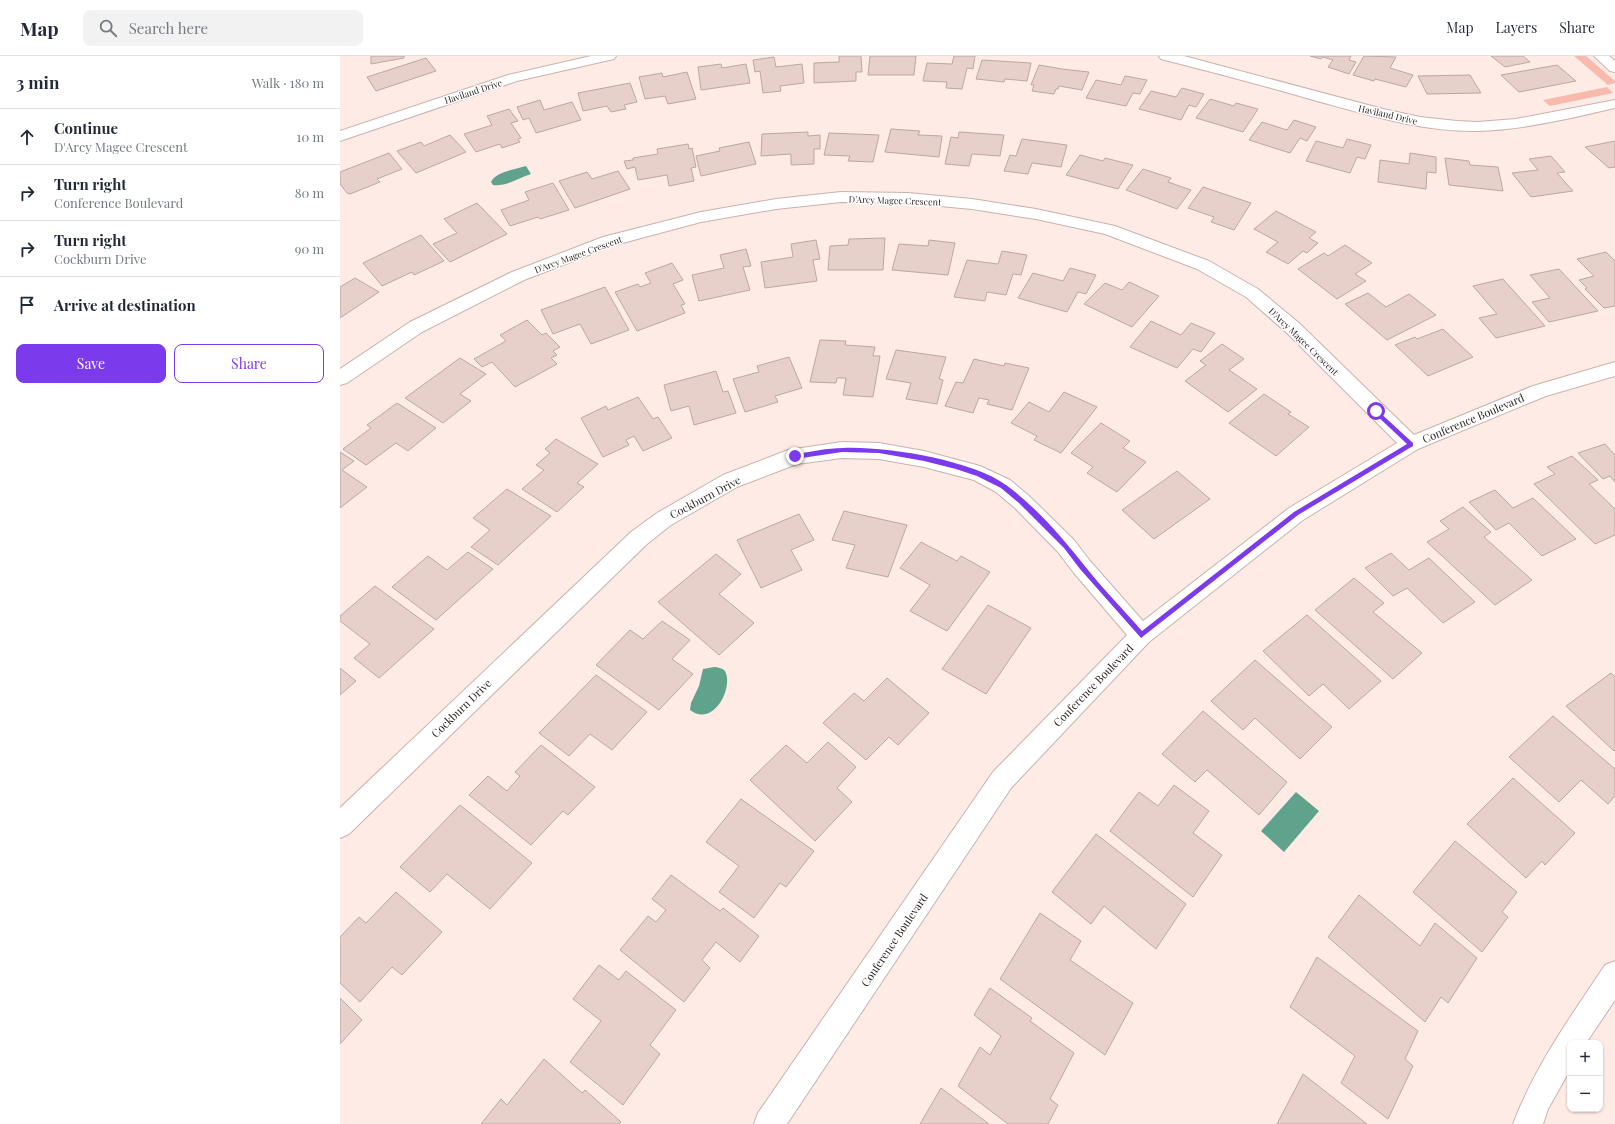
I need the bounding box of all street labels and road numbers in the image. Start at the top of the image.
street label: Haviland Drive [443,76,504,106]
street label: Haviland Drive [1357,101,1419,127]
street label: D'Arcy Magee Crescent [849,192,942,208]
street label: D'Arcy Magee Crescent [532,232,624,275]
street label: D'Arcy Magee Crescent [1267,305,1342,378]
street label: Conference Boulevard [1420,389,1527,446]
street label: Cockburn Drive [667,472,743,522]
street label: Conference Boulevard [1050,640,1137,730]
street label: Cockburn Drive [428,675,495,741]
street label: Conference Boulevard [857,890,931,990]

